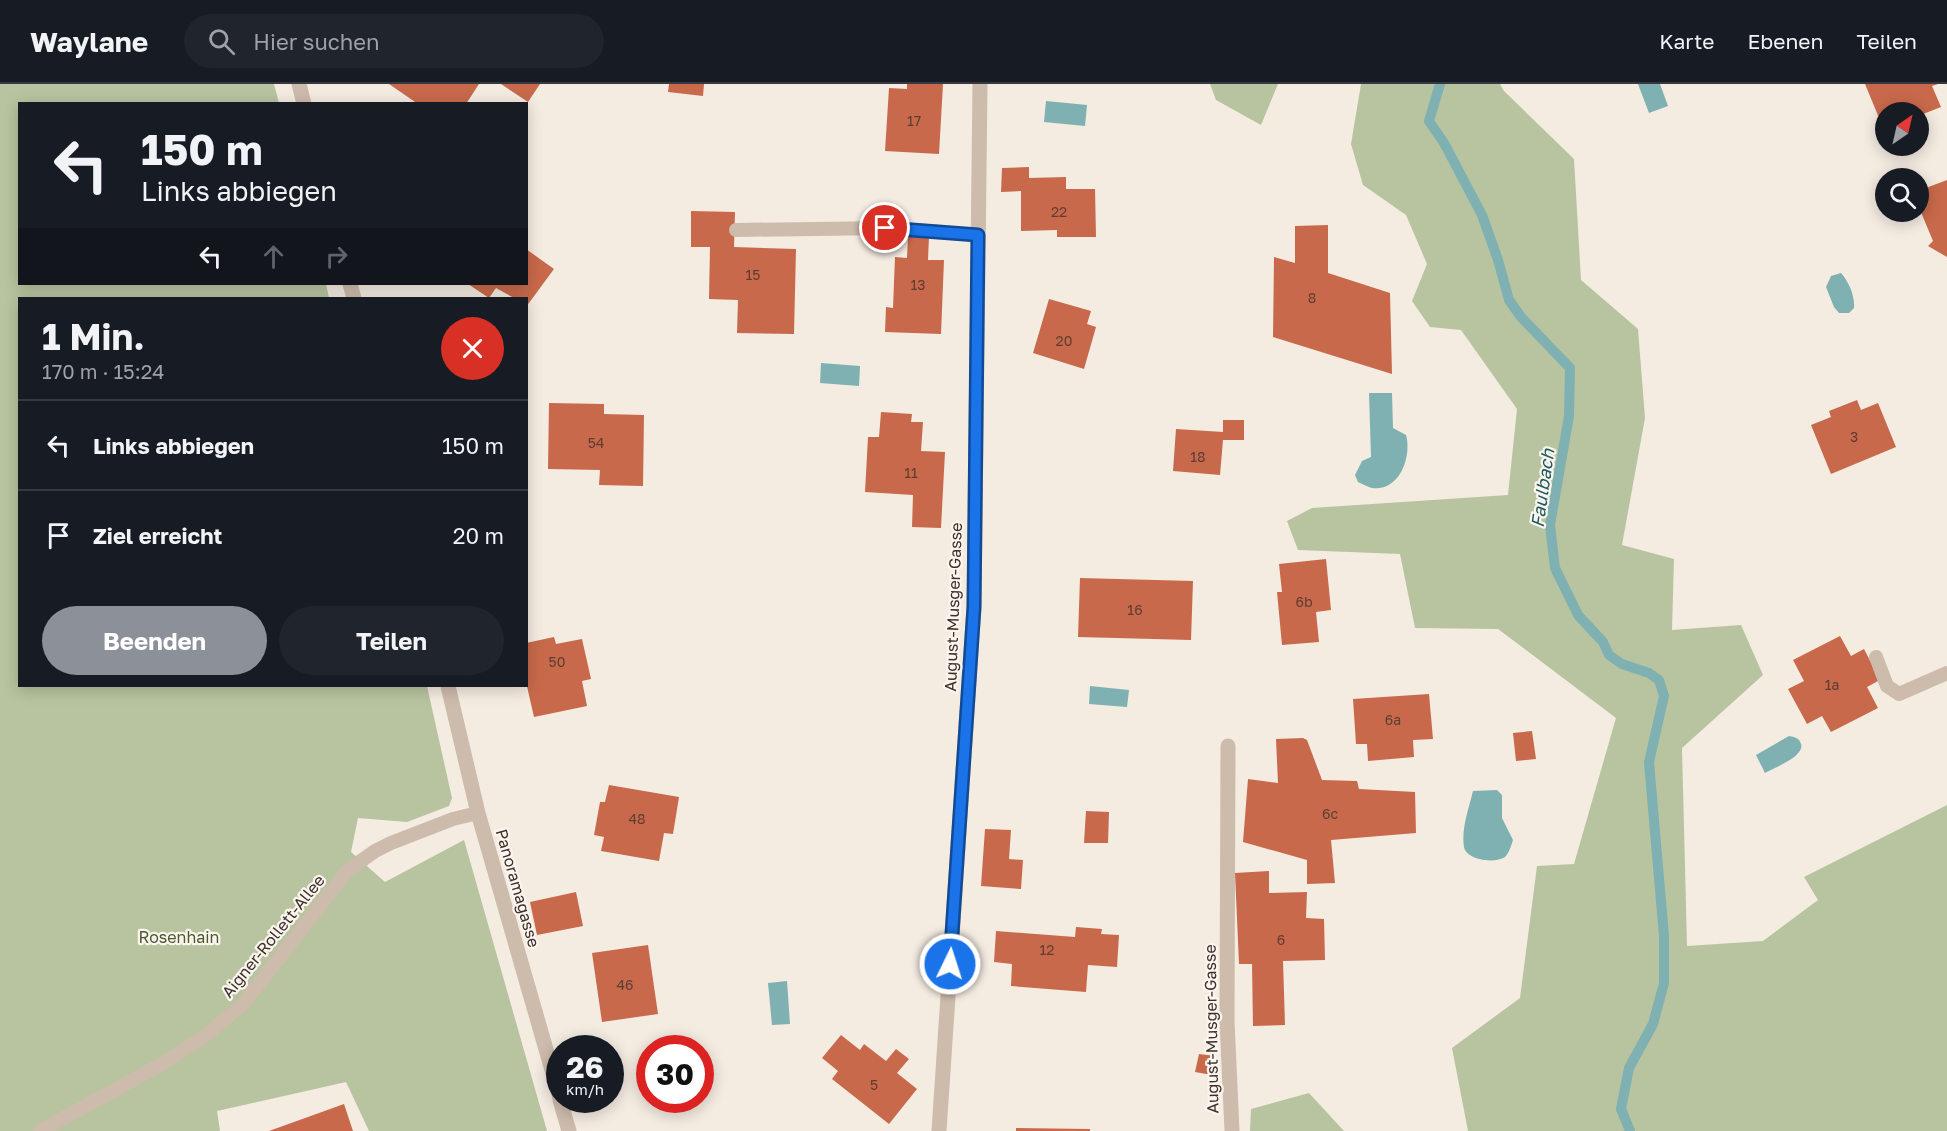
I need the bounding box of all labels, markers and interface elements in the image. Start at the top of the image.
search box [184,14,604,68]
text: Waylane [30,25,148,58]
icon: search [205,25,238,58]
text: Hier suchen [253,28,380,55]
text: Karte [1659,28,1715,54]
text: Ebenen [1748,28,1823,54]
text: Teilen [1856,28,1917,54]
north arrow [1875,102,1929,156]
map controls [1875,102,1929,222]
house number: 17 [907,112,921,129]
text: 150 m [141,124,263,174]
icon: left [42,126,120,204]
button: search [1875,168,1929,222]
text: Links abbiegen [141,175,337,207]
pin [859,202,910,253]
house number: 22 [1051,203,1067,220]
icon: arrive [868,211,901,244]
icon: left [194,240,227,273]
icon: ahead [257,240,290,273]
icon: right [320,240,353,273]
house number: 15 [746,266,760,283]
house number: 13 [911,276,925,293]
house number: 8 [1308,289,1316,306]
text: 1 Min. [42,315,145,358]
button: close [441,317,504,380]
house number: 20 [1056,332,1072,349]
text: 170 m · 15:24 [42,359,165,383]
house number: 3 [1850,428,1858,445]
icon: left [42,429,75,462]
text: Links abbiegen [93,432,254,459]
text: 150 m [442,432,504,459]
house number: 54 [588,434,604,451]
water label: Faulbach [1526,446,1559,529]
house number: 18 [1190,448,1206,465]
house number: 11 [904,464,918,481]
icon: arrive [42,519,75,552]
text: Ziel erreicht [93,522,222,549]
text: 20 m [453,522,504,549]
street label: August-Musger-Gasse [940,522,966,692]
house number: 6b [1295,593,1313,610]
house number: 16 [1127,601,1143,618]
button: Beenden [42,606,267,675]
button: Teilen [279,606,504,675]
house number: 50 [549,653,565,670]
house number: 1a [1825,676,1839,693]
house number: 6a [1385,711,1401,728]
house number: 6c [1322,805,1338,822]
house number: 48 [628,810,646,827]
street label: Panoramagasse [492,826,544,950]
street label: Aigner-Rollett-Allee [217,870,329,1002]
park label: Rosenhain [139,927,219,947]
house number: 6 [1277,931,1285,948]
position arrow [918,932,982,996]
house number: 12 [1040,941,1054,958]
street label: August-Musger-Gasse [1200,944,1222,1114]
house number: 46 [616,976,634,993]
speed limit sign: 30 [636,1035,714,1113]
text: 26 [566,1049,604,1085]
house number: 5 [870,1076,878,1093]
text: km/h [566,1080,604,1098]

